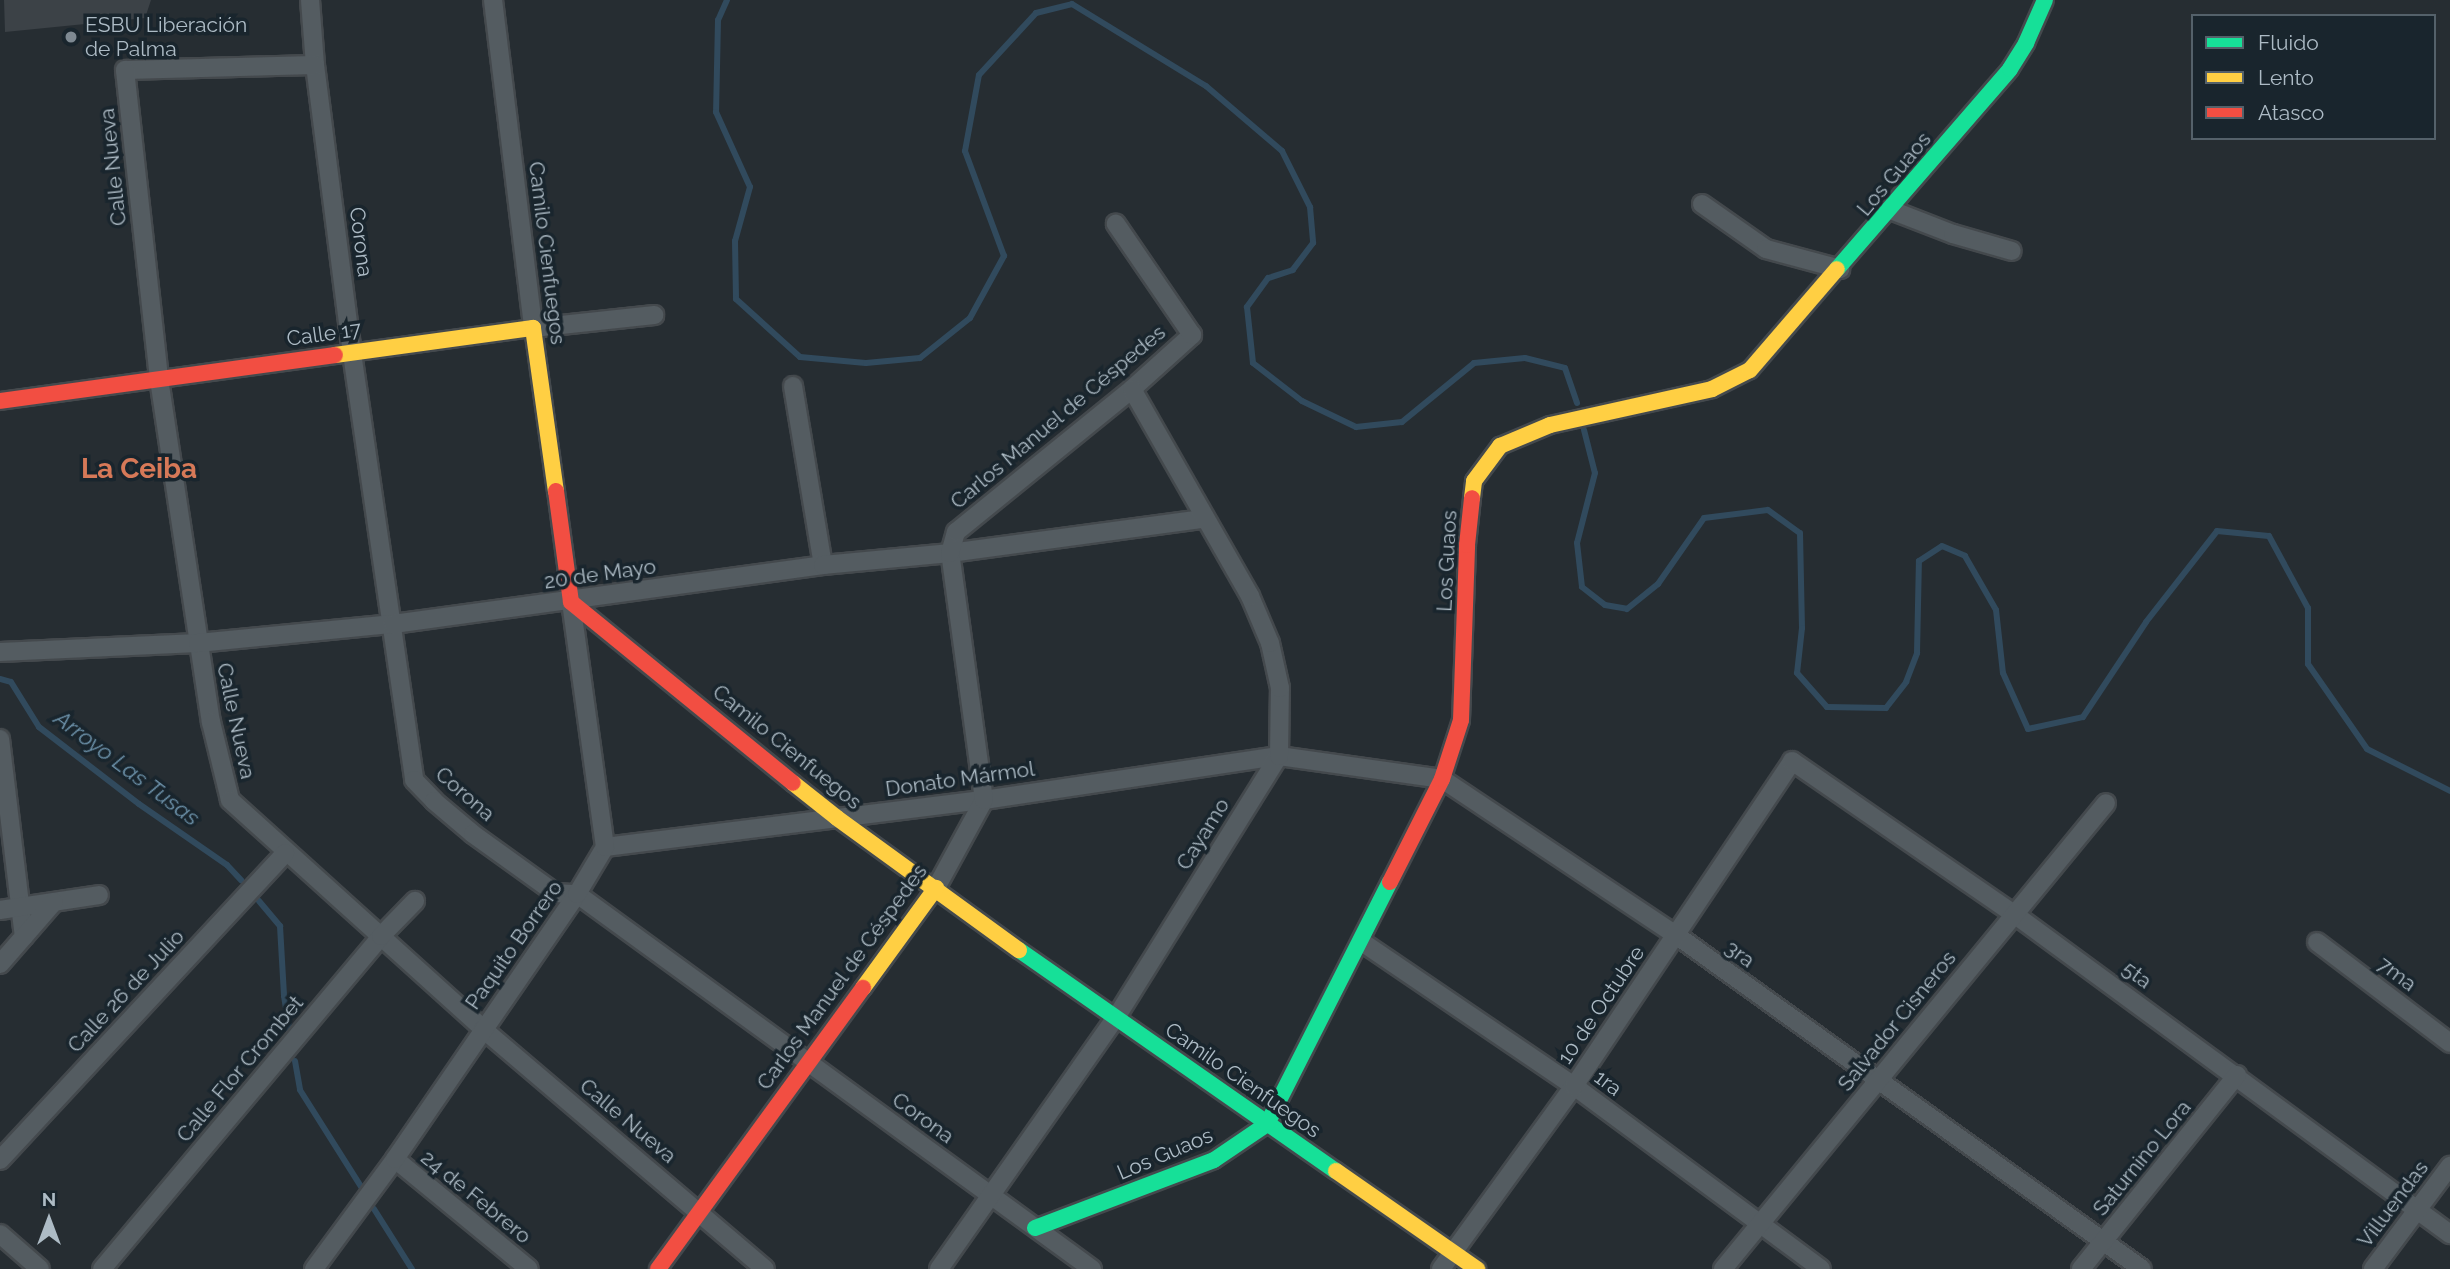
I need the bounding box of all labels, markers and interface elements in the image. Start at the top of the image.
place label: ESBU Liberación de Palma [85,12,247,62]
legend [2191,14,2436,140]
marker: ESBU Liberación de Palma [63,29,79,45]
text: Fluido [2258,30,2319,55]
text: Lento [2258,65,2314,90]
text: Atasco [2258,100,2324,125]
street label: Calle Nueva [94,107,132,227]
street label: Los Guaos [1852,127,1936,221]
street label: Camilo Cienfuegos [523,160,571,346]
street label: Corona [344,206,378,278]
street label: Calle 17 [285,316,363,352]
street label: Carlos Manuel de Céspedes [945,320,1171,514]
district label: La Ceiba [81,452,197,486]
street label: Los Guaos [1432,510,1462,612]
street label: 20 de Mayo [542,554,658,594]
street label: Calle Nueva [211,661,261,781]
street label: Camilo Cienfuegos [708,679,866,815]
water label: Arroyo Las Tusas [49,704,205,832]
street label: Donato Mármol [884,756,1036,802]
street label: Corona [430,761,500,827]
street label: Cayamo [1171,793,1235,875]
street label: Carlos Manuel de Céspedes [752,859,932,1095]
street label: Paquito Borrero [460,876,568,1014]
street label: Calle 26 de Julio [62,924,190,1058]
street label: 3ra [1720,935,1760,973]
street label: 10 de Octubre [1552,941,1650,1069]
street label: Salvador Cisneros [1833,946,1961,1096]
street label: 7ma [2373,951,2421,997]
street label: 5ta [2117,956,2157,994]
street label: Calle Flor Crombet [171,991,309,1147]
street label: Camilo Cienfuegos [1160,1017,1326,1143]
street label: 1ra [1589,1065,1627,1101]
street label: Calle Nueva [575,1073,681,1169]
street label: Corona [887,1087,959,1149]
street label: Saturnino Lora [2088,1095,2196,1221]
street label: Los Guaos [1113,1123,1217,1185]
street label: 24 de Febrero [416,1145,536,1249]
street label: Villuendas [2352,1156,2434,1252]
north arrow [14,1185,84,1255]
text: N [42,1188,56,1210]

